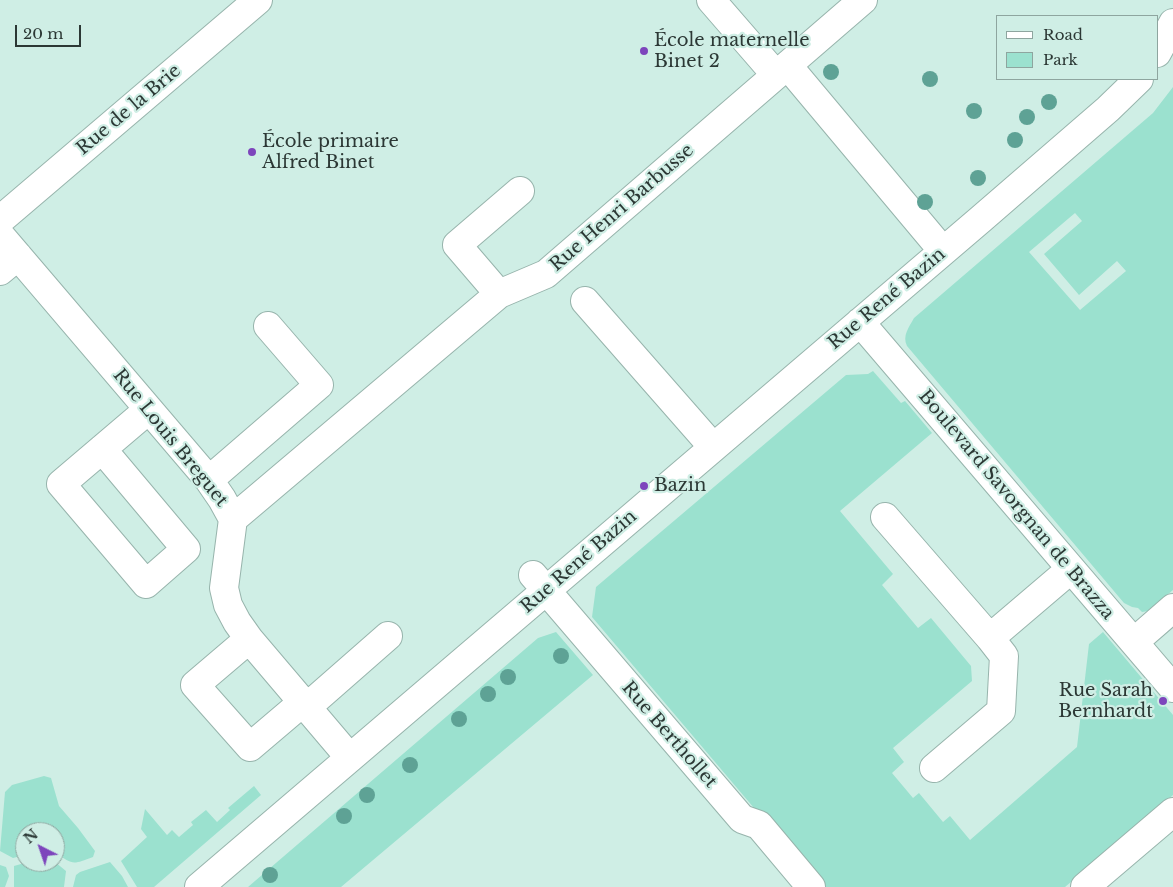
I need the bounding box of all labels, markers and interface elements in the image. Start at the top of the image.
scale bar [18,15,84,47]
legend [996,15,1158,80]
text: 20 m [23,24,63,43]
text: Road [1043,25,1083,44]
place label: École maternelle Binet 2 [654,30,810,72]
marker: École maternelle Binet 2 [638,45,650,57]
text: Park [1043,50,1078,69]
street label: Rue de la Brie [73,60,185,160]
place label: École primaire Alfred Binet [262,131,399,173]
street label: Rue Henri Barbusse [546,140,698,276]
marker: École primaire Alfred Binet [246,146,258,158]
street label: Rue René Bazin [824,244,950,354]
street label: Rue Louis Breguet [108,365,232,511]
street label: Boulevard Savorgnan de Brazza [914,386,1118,624]
place label: Bazin [654,475,706,497]
marker: Bazin [638,480,650,492]
street label: Rue René Bazin [517,506,641,618]
street label: Rue Berthollet [617,677,721,793]
place label: Rue Sarah Bernhardt [1058,680,1153,722]
marker: Rue Sarah Bernhardt [1157,695,1169,707]
north arrow [15,822,65,872]
text: N [20,825,42,848]

